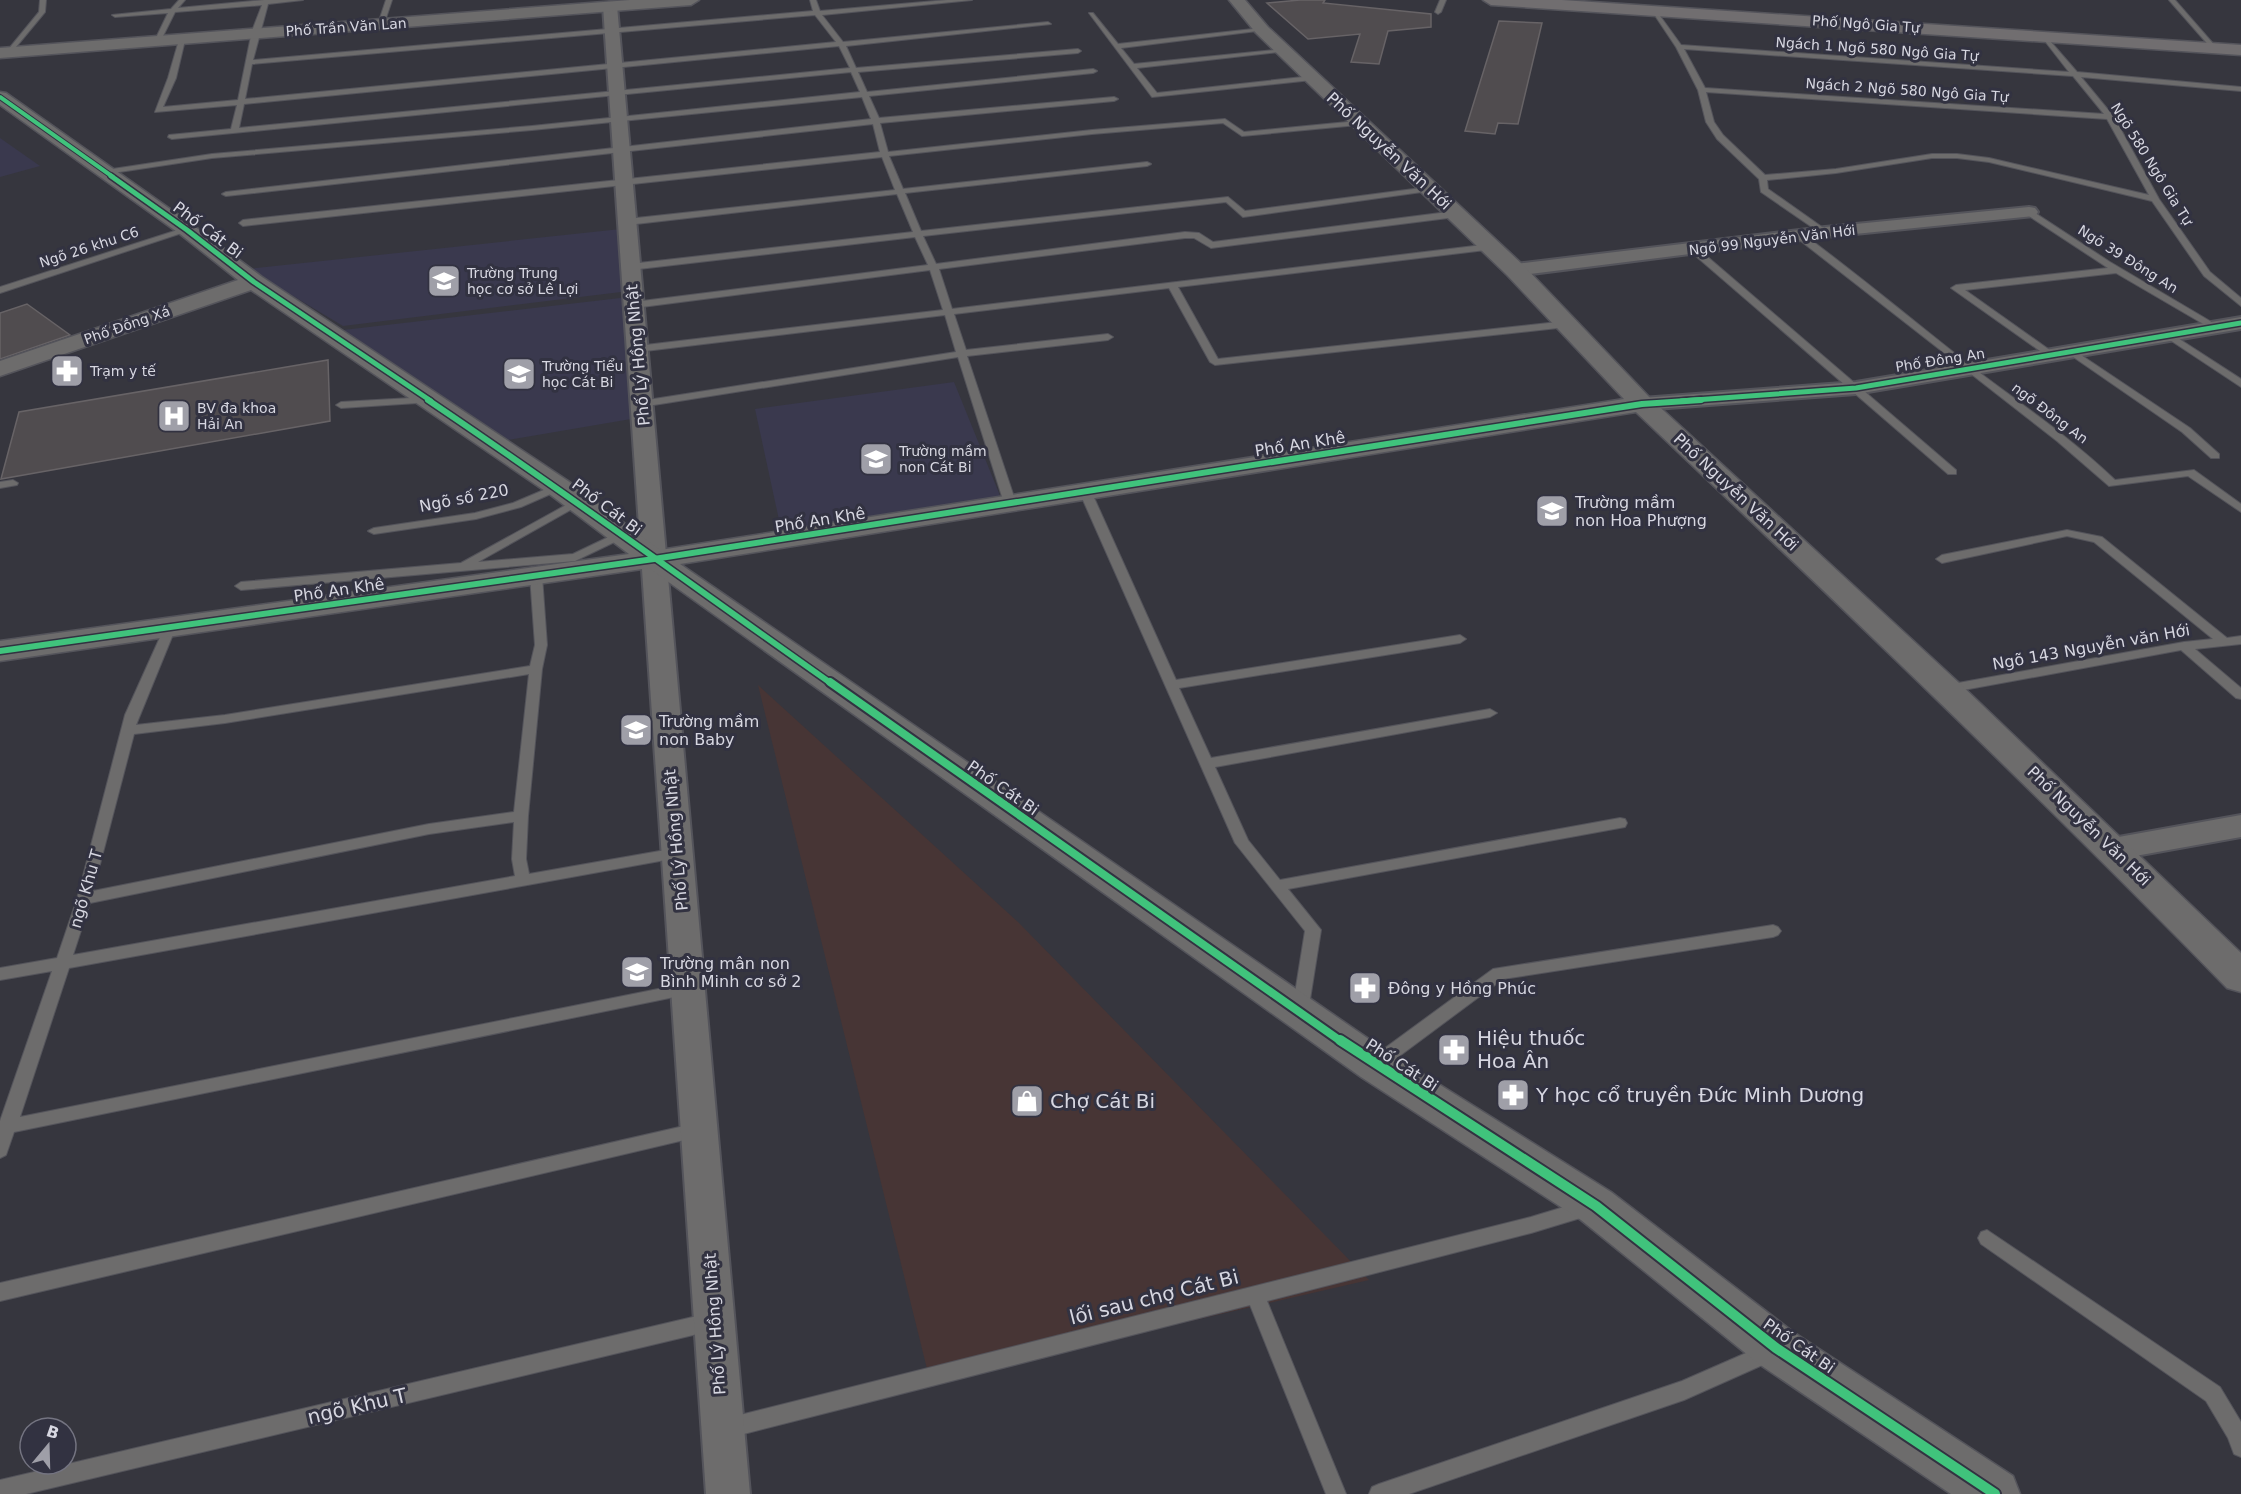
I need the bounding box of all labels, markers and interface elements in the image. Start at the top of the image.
street label: Phố Ngô Gia Tự [1812,12,1921,36]
street label: Phố Trần Văn Lan [285,15,407,39]
street label: Ngách 1 Ngõ 580 Ngô Gia Tự [1775,34,1980,64]
street label: Ngách 2 Ngõ 580 Ngô Gia Tự [1805,75,2010,105]
street label: Phố Nguyễn Văn Hới [1323,88,1455,214]
street label: Ngõ 580 Ngô Gia Tự [2108,100,2197,229]
street label: Phố Cát Bi [169,198,247,262]
street label: Ngõ 99 Nguyễn Văn Hới [1688,222,1856,258]
street label: Ngõ 39 Đông An [2075,222,2181,296]
street label: Ngõ 26 khu C6 [37,223,141,271]
school or university icon: Trường Trung học cơ sở Lê Lợi [426,263,462,299]
place label: Trường Trung học cơ sở Lê Lợi [466,265,578,297]
street label: Phố Lý Hồng Nhật [622,283,654,427]
street label: Phố Đồng Xá [82,303,172,347]
street label: Phố Đông An [1894,345,1986,375]
pharmacy icon: Trạm y tế [49,353,85,389]
school or university icon: Trường Tiểu học Cát Bi [501,356,537,392]
place label: Trường Tiểu học Cát Bi [541,358,623,390]
place label: Trạm y tế [89,363,156,379]
street label: ngõ Đông An [2009,379,2091,447]
hospital icon: BV đa khoa Hải An [156,398,192,434]
place label: BV đa khoa Hải An [197,400,276,432]
street label: Phố An Khê [1253,427,1347,461]
street label: Phố Nguyễn Văn Hới [1670,429,1802,555]
school or university icon: Trường mầm non Cát Bi [858,441,894,477]
place label: Trường mầm non Cát Bi [898,443,987,475]
street label: Phố Cát Bi [568,475,646,539]
street label: Ngõ số 220 [418,480,510,516]
school or university icon: Trường mầm non Hoa Phượng [1534,493,1570,529]
place label: Trường mầm non Hoa Phượng [1574,493,1707,530]
street label: Phố An Khê [773,503,867,537]
street label: Phố An Khê [292,574,386,606]
street label: Ngõ 143 Nguyễn văn Hới [1991,620,2191,674]
school or university icon: Trường mầm non Baby [618,712,654,748]
place label: Trường mầm non Baby [658,712,759,749]
street label: Phố Cát Bi [964,757,1042,819]
street label: Phố Nguyễn Văn Hới [2024,762,2154,890]
street label: Phố Lý Hồng Nhật [660,768,692,912]
street label: ngõ Khu T [66,847,106,930]
school or university icon: Trường mân non Bình Minh cơ sở 2 [619,954,655,990]
place label: Trường mân non Bình Minh cơ sở 2 [659,954,801,991]
pharmacy icon: Đông y Hồng Phúc [1347,970,1383,1006]
place label: Đông y Hồng Phúc [1388,979,1536,998]
place label: Hiệu thuốc Hoa Ân [1477,1026,1585,1073]
pharmacy icon: Hiệu thuốc Hoa Ân [1436,1032,1472,1068]
street label: Phố Cát Bi [1362,1035,1442,1095]
pharmacy icon: Y học cổ truyền Đức Minh Dương [1495,1077,1531,1113]
shop icon: Chợ Cát Bi [1009,1083,1045,1119]
place label: Y học cổ truyền Đức Minh Dương [1535,1083,1864,1107]
place label: Chợ Cát Bi [1050,1089,1155,1113]
street label: Phố Lý Hồng Nhật [701,1252,729,1396]
street label: lối sau chợ Cát Bi [1067,1264,1241,1330]
street label: Phố Cát Bi [1760,1315,1838,1377]
street label: ngõ Khu T [305,1383,410,1429]
north arrow [18,1416,78,1476]
text: B [44,1421,62,1443]

